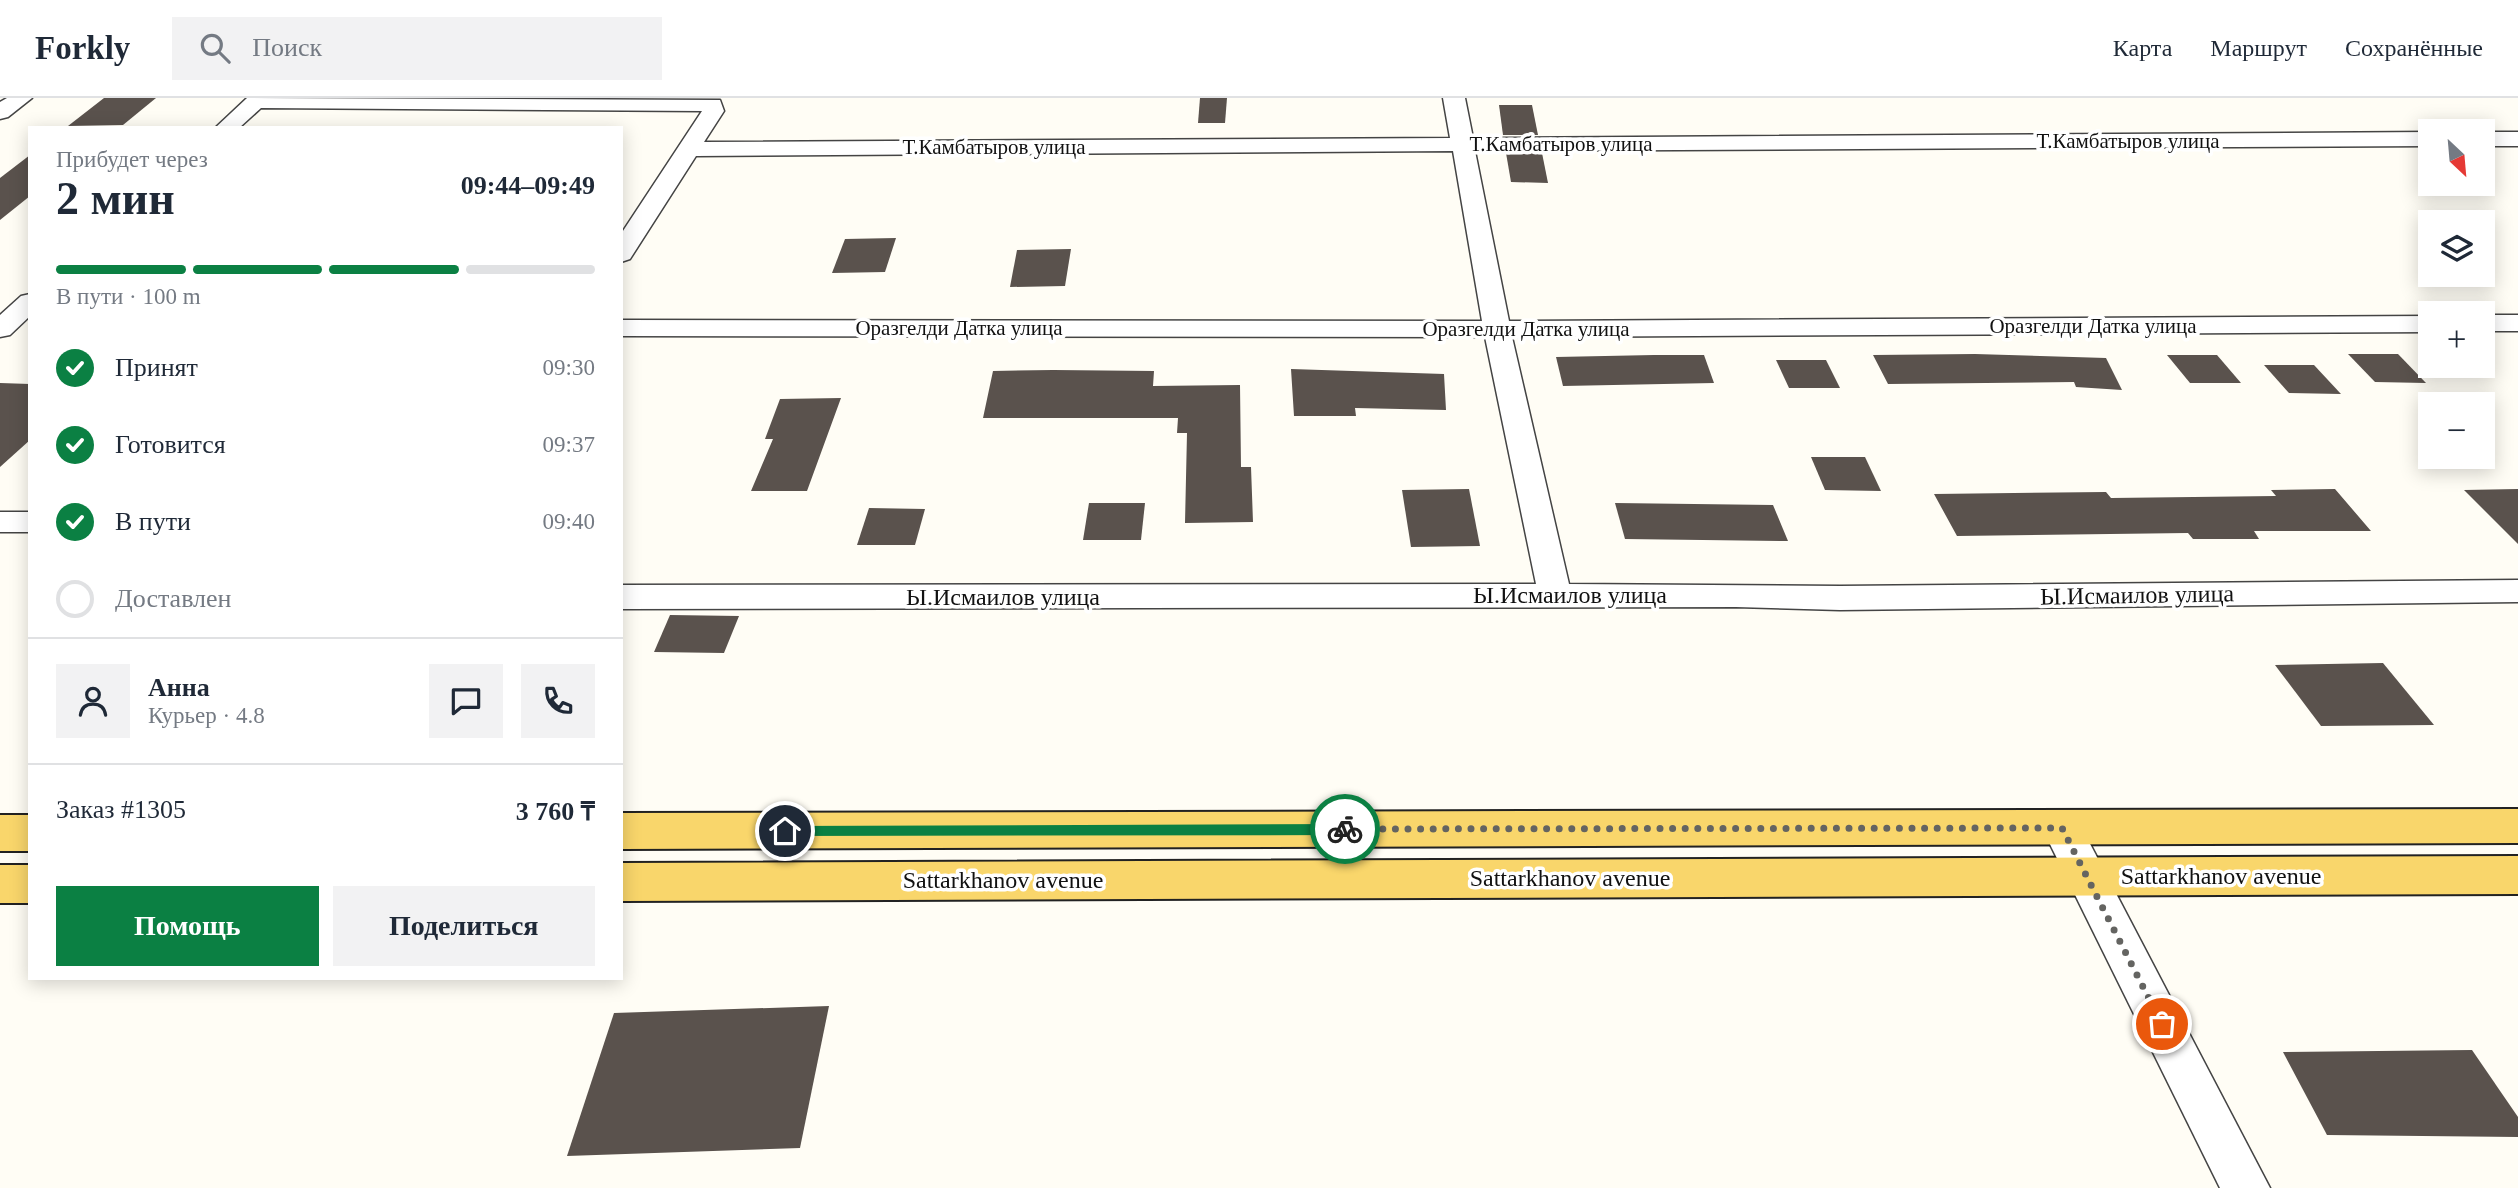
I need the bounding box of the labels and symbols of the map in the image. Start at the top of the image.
north arrow [2418,119,2496,196]
street label: Т.Камбатыров улица [2036,129,2220,153]
street label: Т.Камбатыров улица [1469,132,1653,156]
street label: Т.Камбатыров улица [902,135,1086,159]
street label: Оразгелди Датка улица [1989,314,2197,338]
street label: Оразгелди Датка улица [855,316,1063,340]
street label: Оразгелди Датка улица [1422,317,1630,341]
street label: Ы.Исмаилов улица [2040,580,2235,610]
street label: Ы.Исмаилов улица [1473,582,1667,608]
street label: Ы.Исмаилов улица [906,584,1100,610]
courier [1310,794,1380,864]
pin [755,801,815,861]
street label: Sattarkhanov avenue [2121,863,2321,889]
street label: Sattarkhanov avenue [1470,865,1670,891]
street label: Sattarkhanov avenue [903,867,1103,893]
pin [2132,994,2192,1054]

